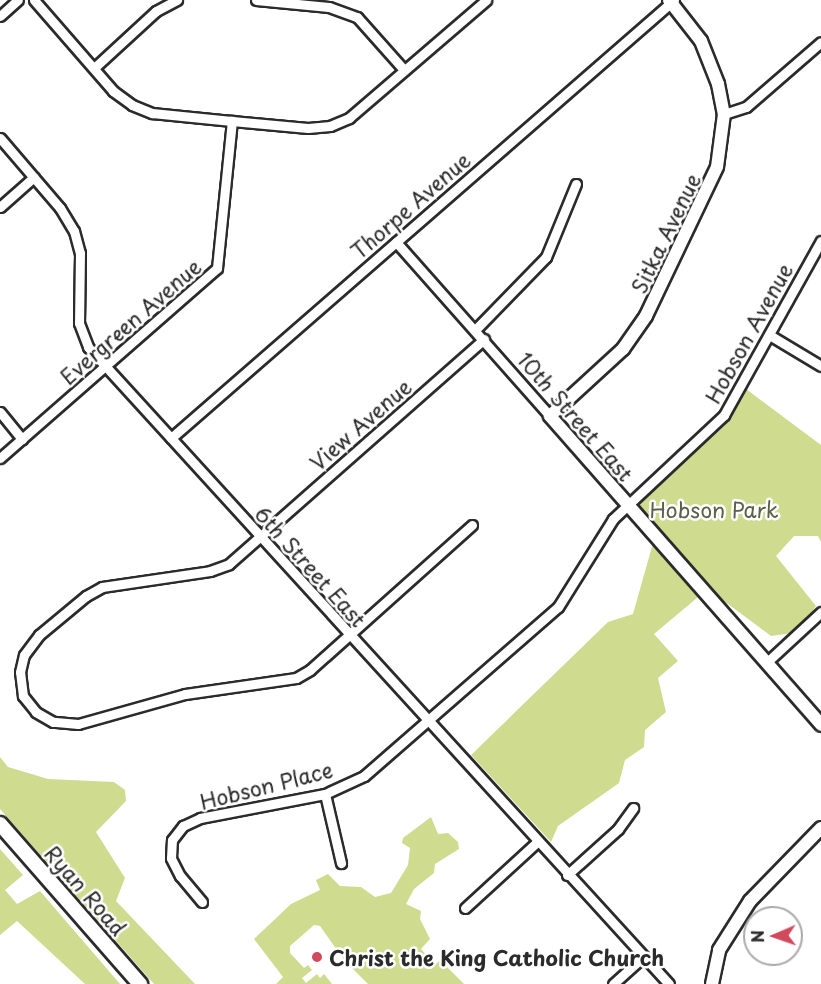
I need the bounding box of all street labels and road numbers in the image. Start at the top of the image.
street label: Thorpe Avenue [345,146,475,264]
street label: Sitka Avenue [625,168,705,298]
street label: Evergreen Avenue [54,253,206,389]
street label: Hobson Avenue [700,260,796,406]
street label: 10th Street East [513,346,639,486]
street label: View Avenue [304,373,416,475]
street label: 6th Street East [249,500,373,632]
street label: Hobson Place [197,756,335,814]
street label: Ryan Road [41,841,131,939]

